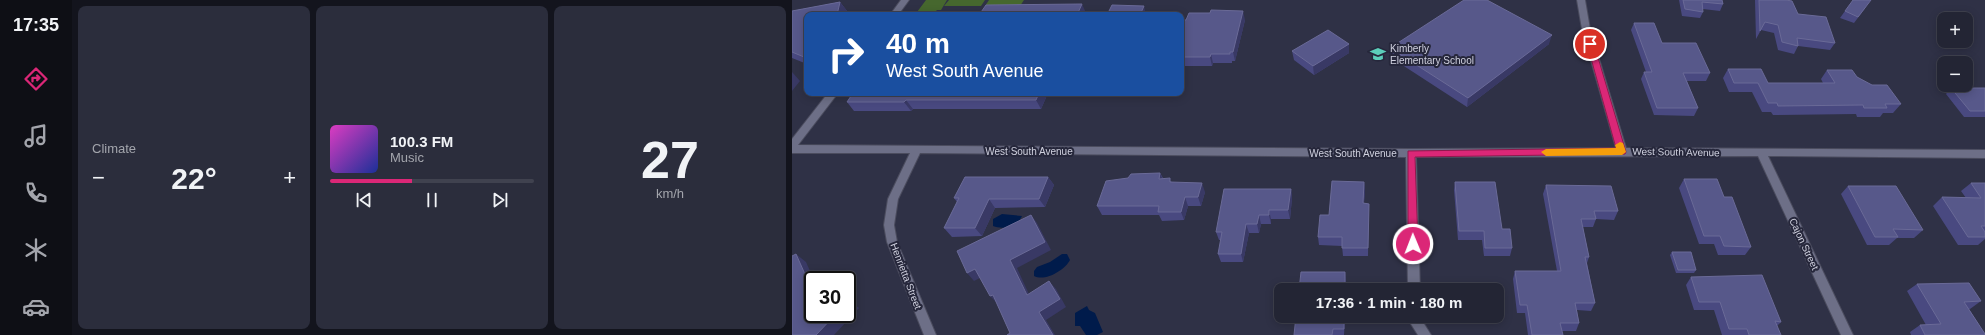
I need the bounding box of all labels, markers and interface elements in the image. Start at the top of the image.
map controls [1937,12,1973,92]
button: + [1937,12,1973,48]
text: 17:35 [13,15,59,35]
pin [1573,27,1607,61]
icon: right [820,28,872,80]
text: 40 m [886,28,950,59]
icon: arrive [1579,33,1601,55]
place label: Kimberly Elementary School [1390,43,1474,66]
school or university icon: Kimberly Elementary School [1369,45,1387,63]
button: − [1937,56,1973,92]
text: West South Avenue [886,61,1043,81]
icon: directions [22,65,50,93]
icon: music [22,122,50,150]
text: 27 [641,131,699,189]
text: 100.3 FM [390,133,453,150]
text: Climate [92,141,136,156]
street label: West South Avenue [985,146,1073,157]
street label: West South Avenue [1632,146,1720,158]
street label: West South Avenue [1309,148,1397,159]
text: Music [390,150,424,165]
text: 22° [171,162,217,195]
text: − [92,165,105,190]
text: + [283,165,296,190]
icon: phone [22,179,50,207]
text: km/h [656,186,684,201]
icon: previous [353,189,375,211]
icon: pause [421,189,443,211]
icon: next [489,189,511,211]
street label: Cajon Street [1787,216,1821,272]
position arrow [1392,223,1434,265]
icon: climate [22,236,50,264]
street label: Henrietta Street [888,241,924,311]
speed limit sign: 30 [804,271,856,323]
icon: car [22,293,50,321]
text: 17:36 · 1 min · 180 m [1316,294,1462,311]

